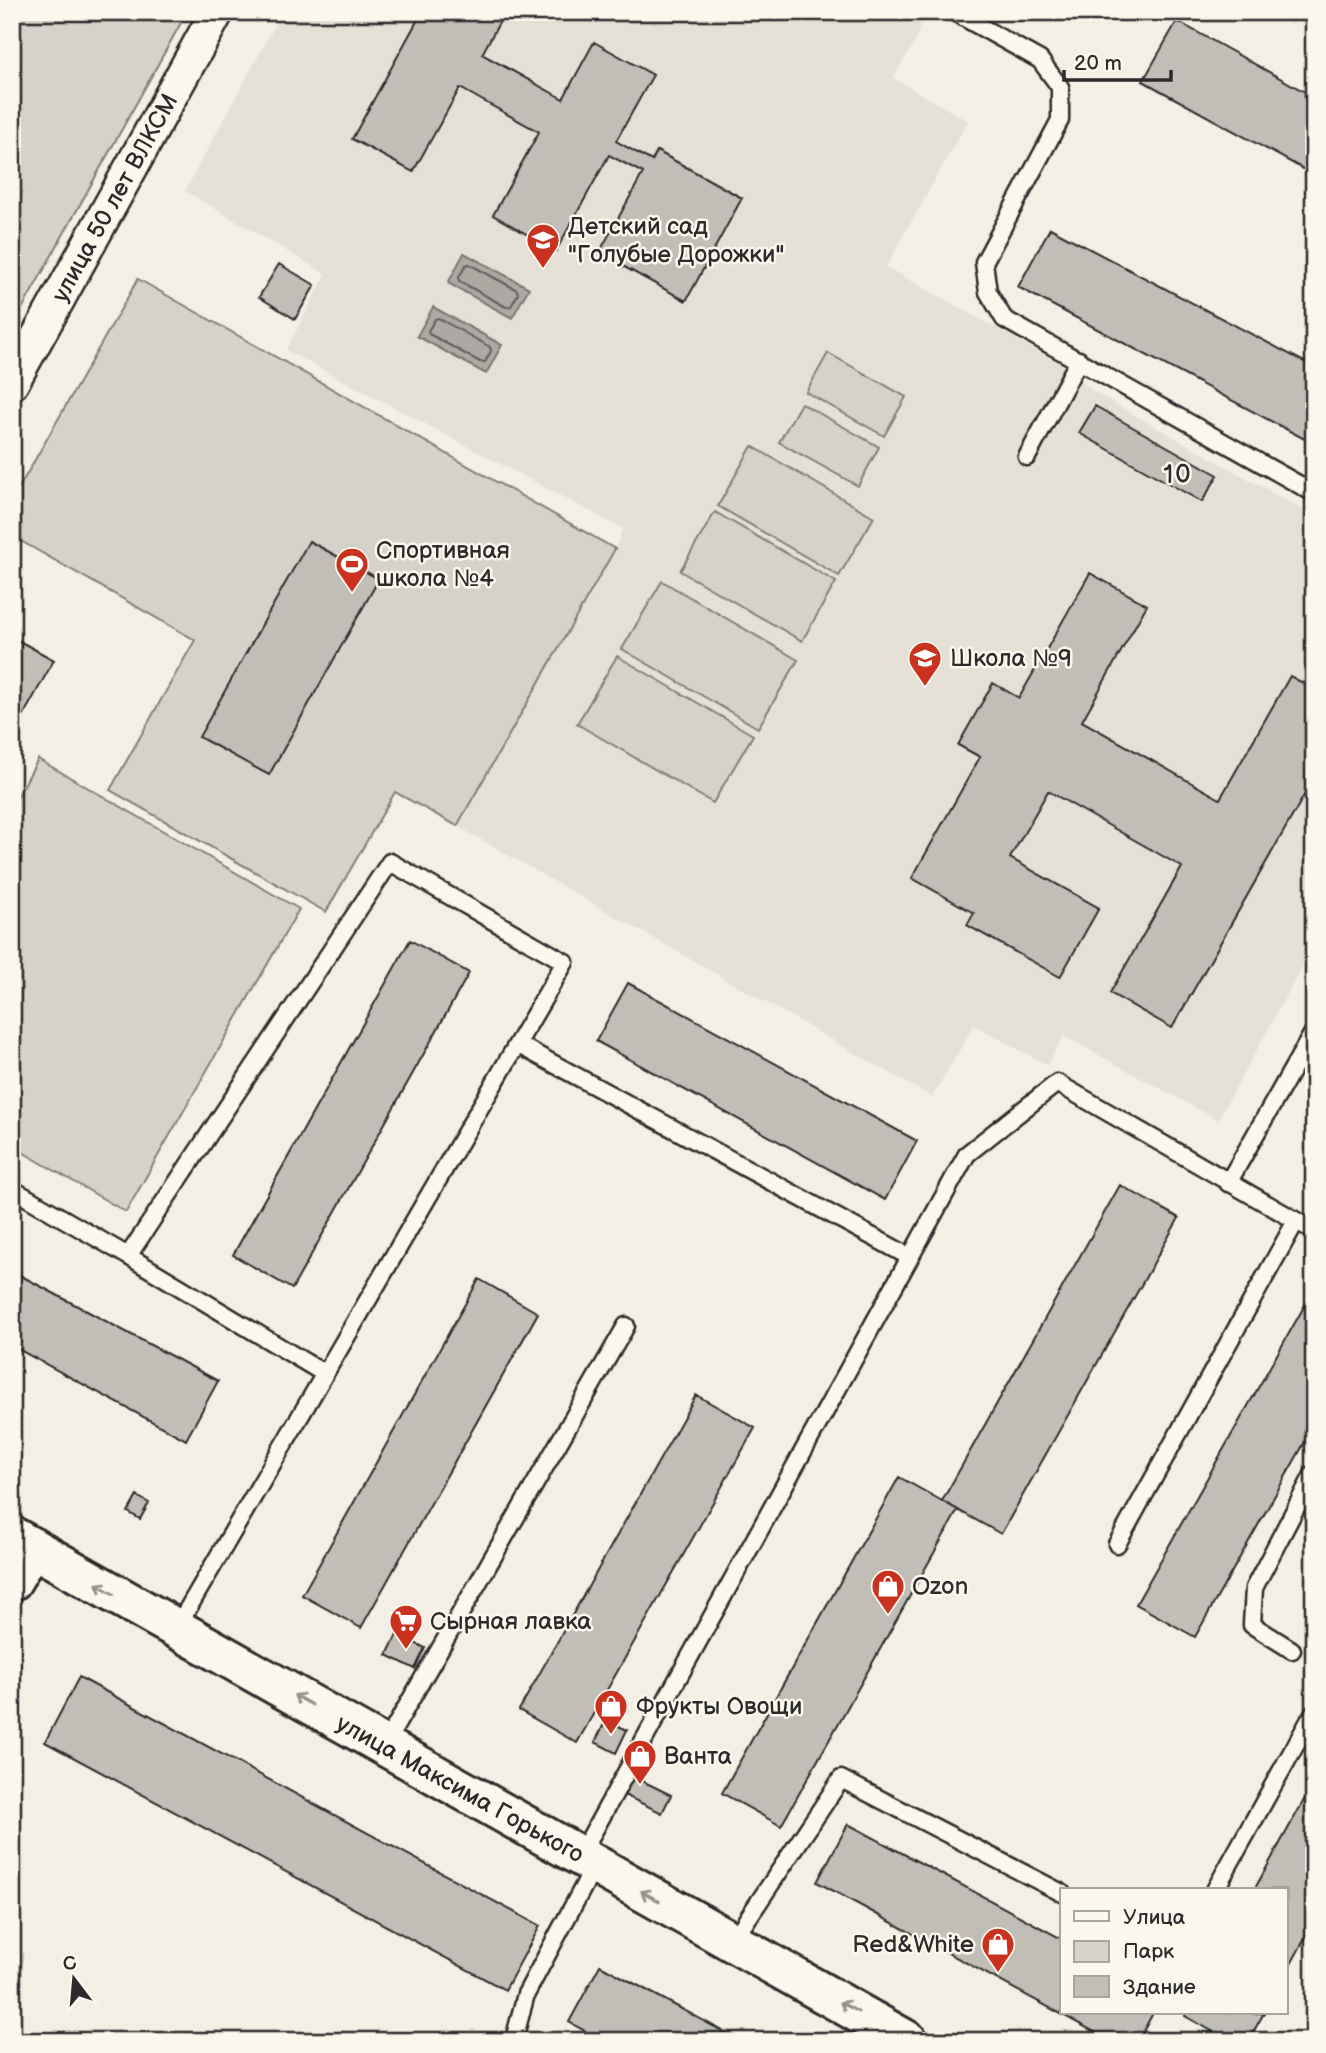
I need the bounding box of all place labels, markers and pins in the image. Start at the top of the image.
place label: Детский сад "Голубые Дорожки" [568,212,784,269]
school or university icon: Детский сад "Голубые Дорожки" [524,221,562,270]
place label: Спортивная школа №4 [376,536,510,593]
sports icon: Спортивная школа №4 [333,545,371,594]
school or university icon: Школа №9 [906,639,944,688]
place label: Школа №9 [950,644,1072,673]
shop icon: Ozon [869,1567,907,1616]
place label: Ozon [912,1572,968,1601]
supermarket icon: Сырная лавка [387,1602,425,1651]
place label: Сырная лавка [430,1607,592,1636]
shop icon: Фрукты Овощи [592,1687,630,1736]
place label: Фрукты Овощи [636,1692,802,1721]
shop icon: Ванта [621,1737,659,1786]
place label: Ванта [664,1742,732,1771]
shop icon: Red&White [979,1925,1017,1974]
place label: Red&White [852,1930,974,1959]

